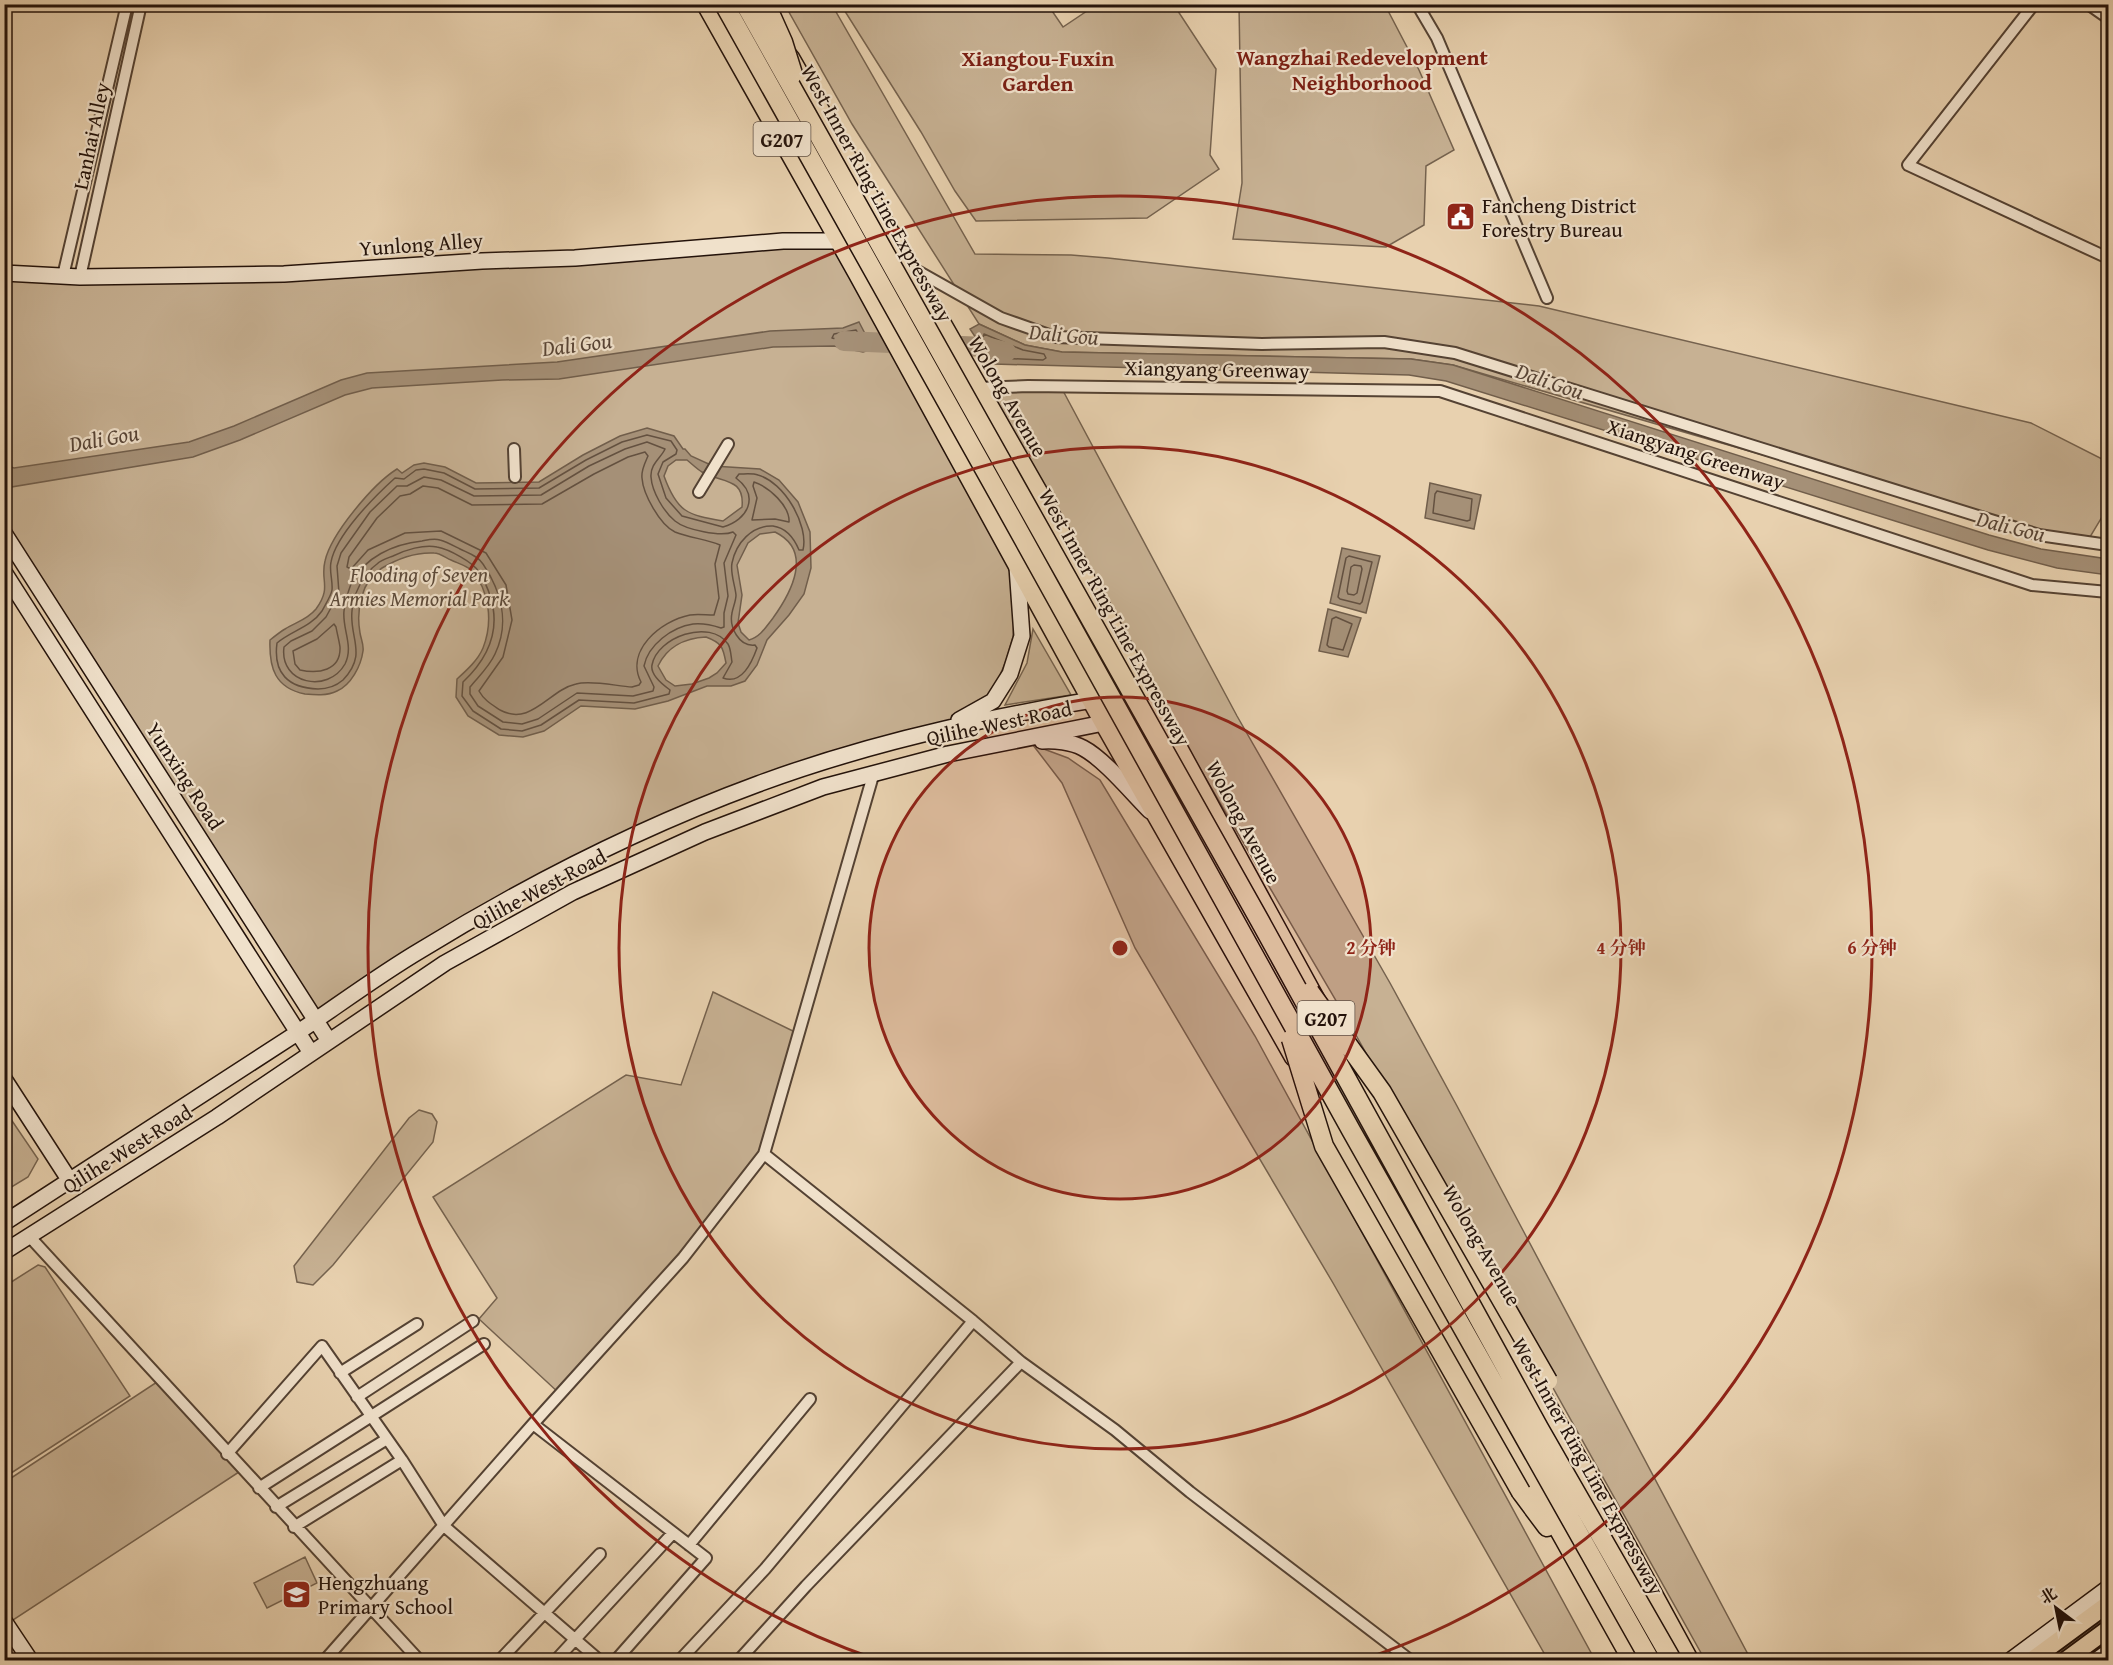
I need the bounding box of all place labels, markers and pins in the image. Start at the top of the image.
place label: Fancheng District Forestry Bureau [1482,190,1637,245]
public building icon: Fancheng District Forestry Bureau [1445,201,1477,233]
centre of rings [1110,938,1130,958]
place label: Hengzhuang Primary School [318,1567,453,1622]
school or university icon: Hengzhuang Primary School [281,1578,313,1610]

